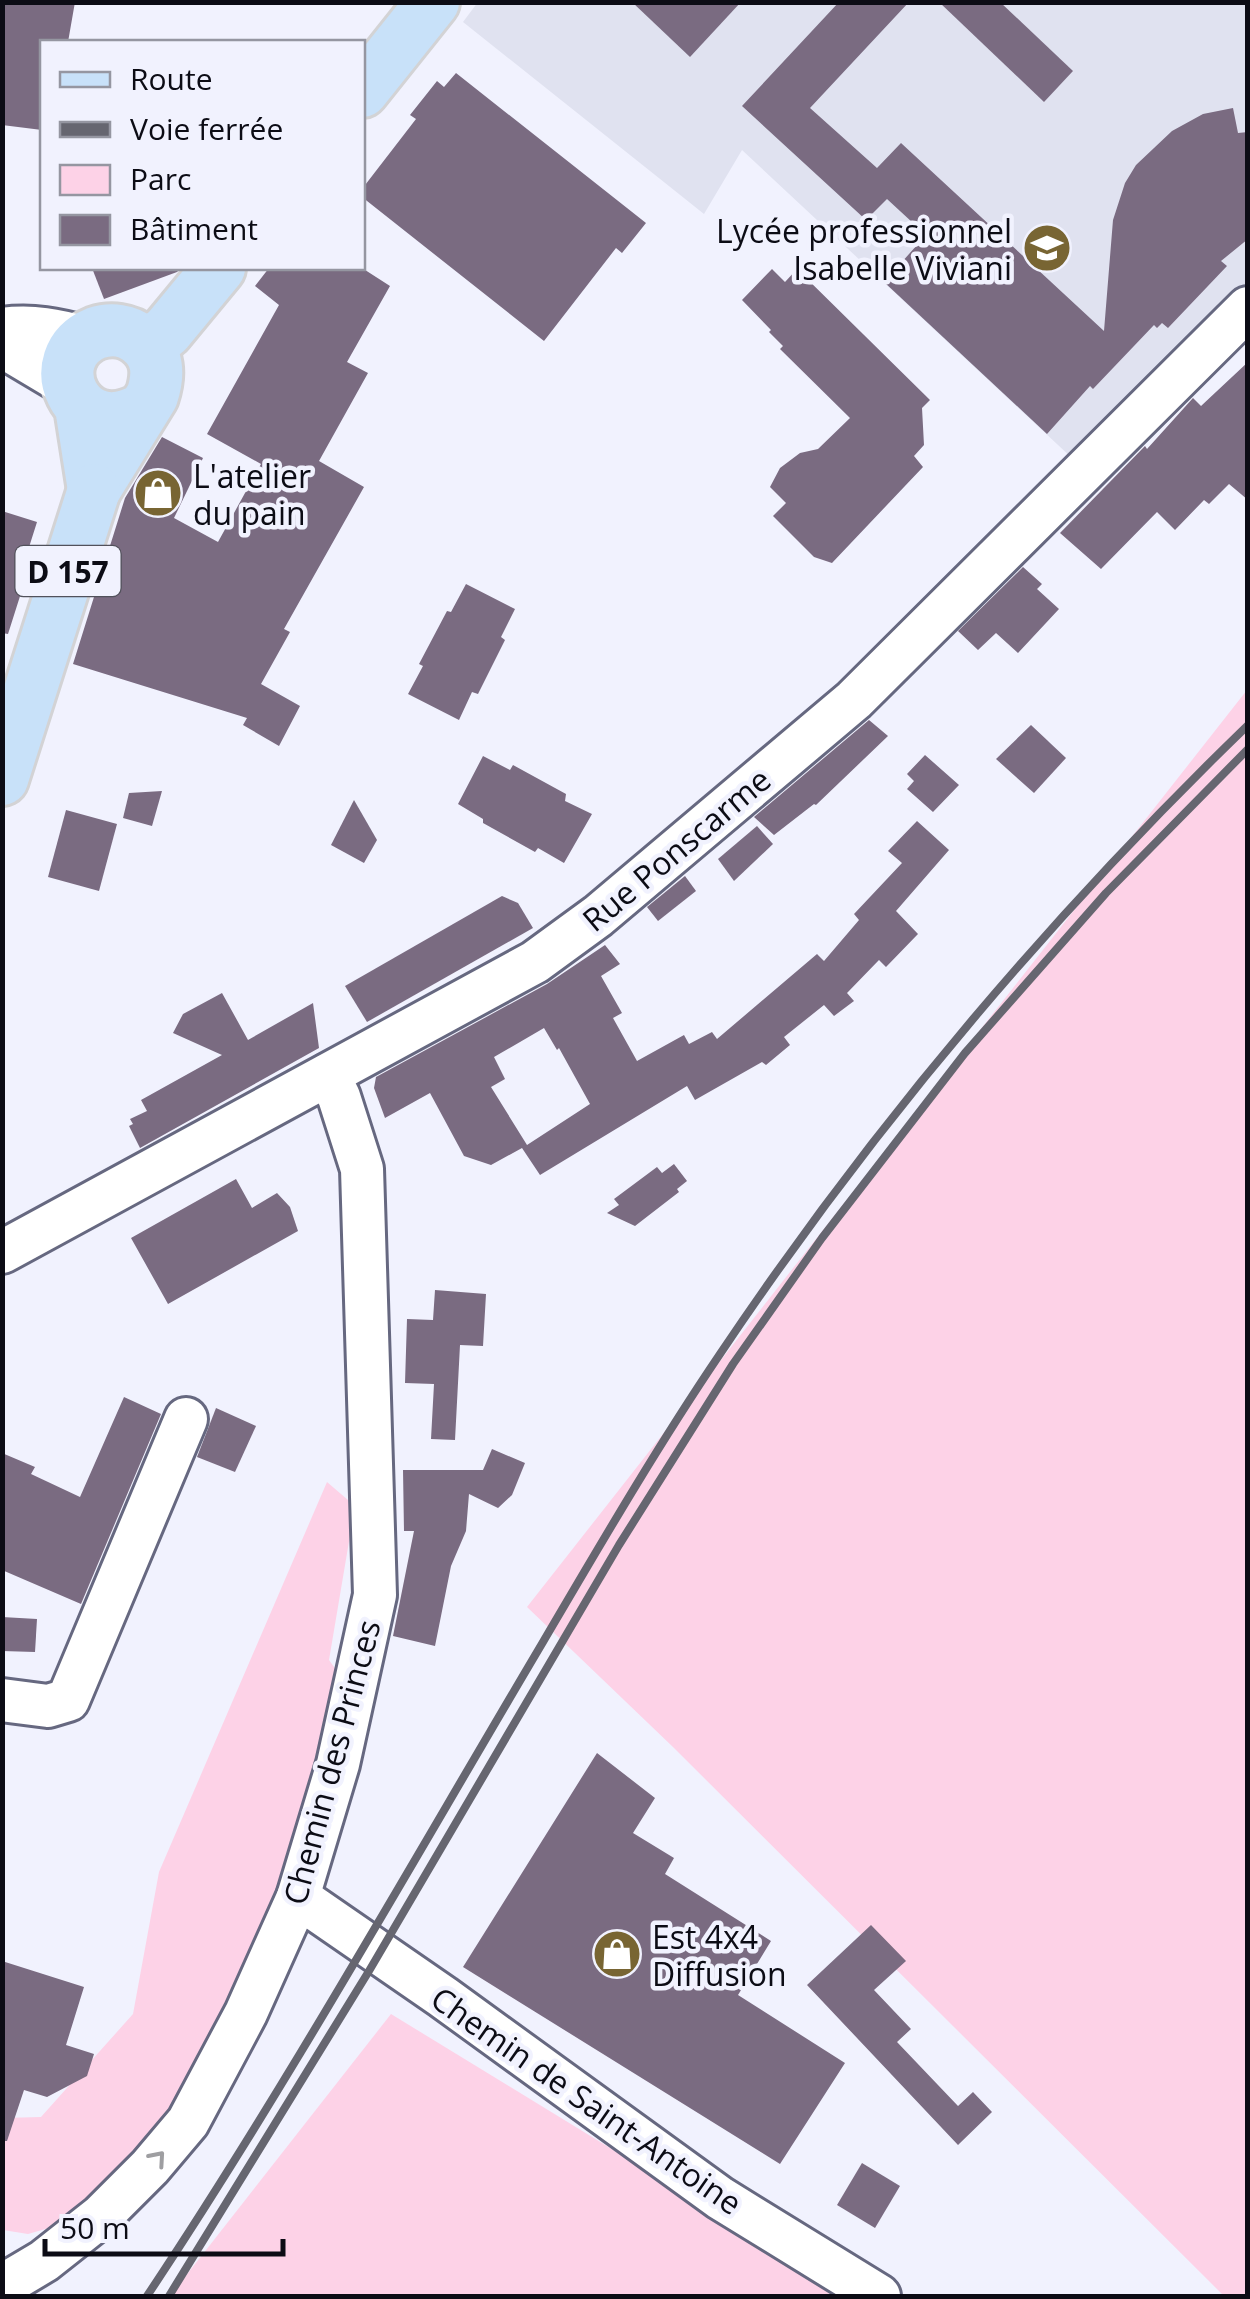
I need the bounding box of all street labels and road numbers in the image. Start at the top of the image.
road number: D 157 [15,546,120,596]
street label: Rue Ponscarme [573,758,779,940]
street label: Chemin des Princes [272,1615,390,1909]
street label: Chemin de Saint-Antoine [423,1976,751,2224]

